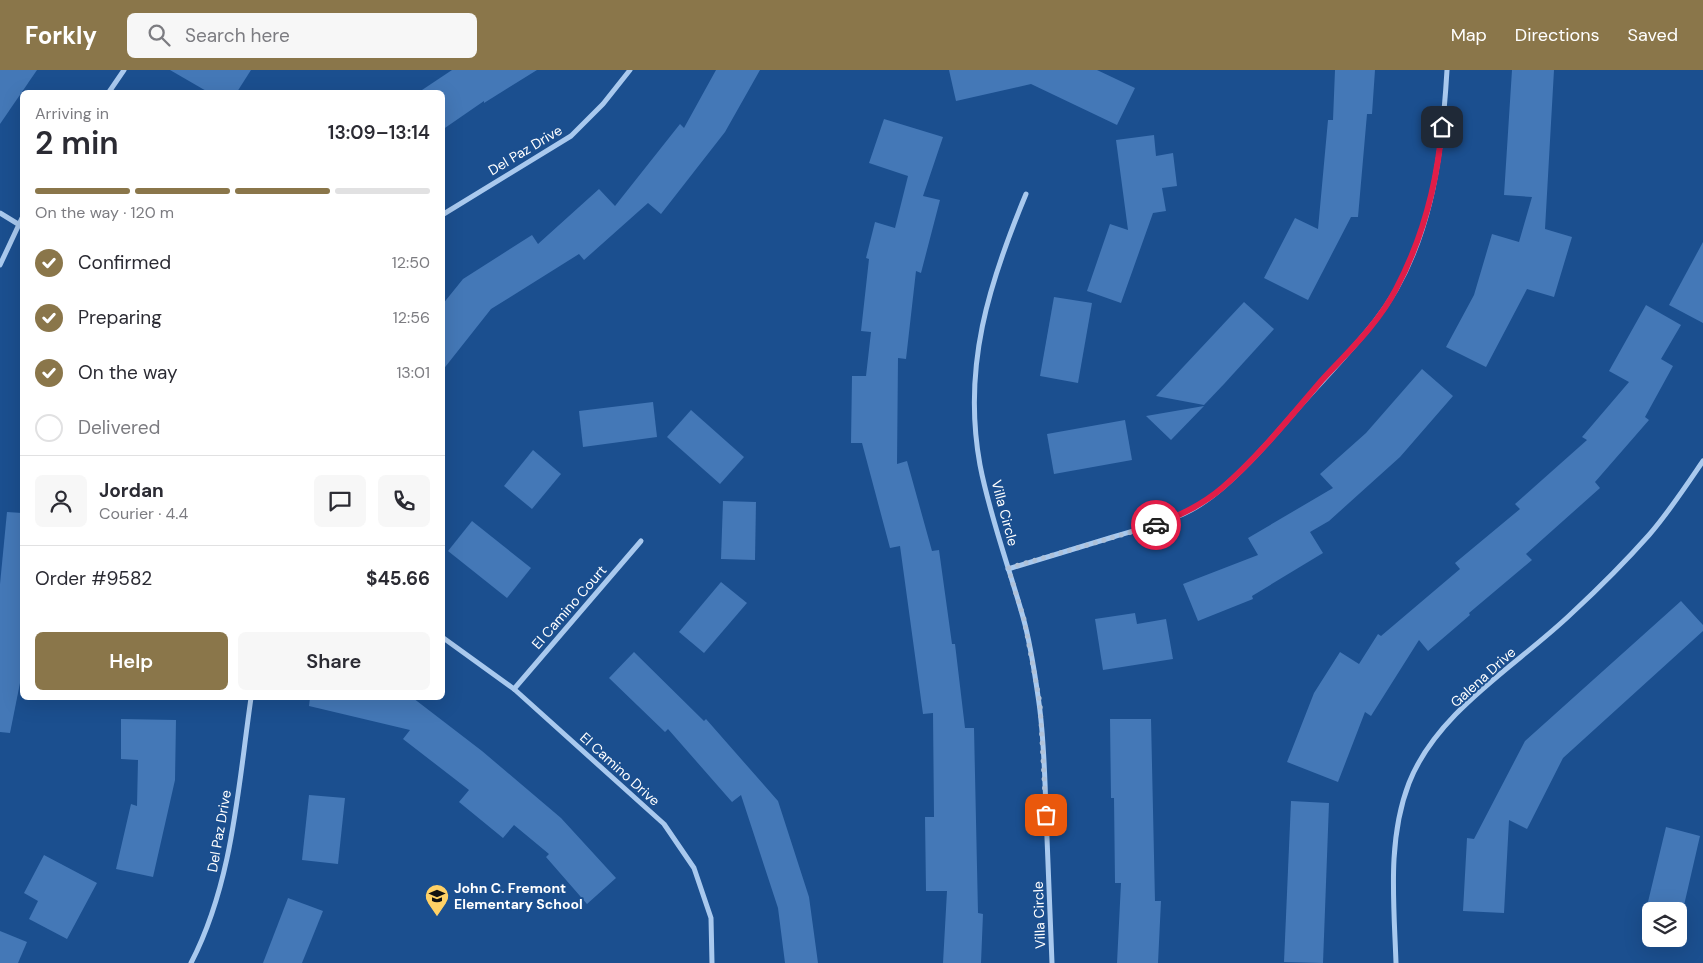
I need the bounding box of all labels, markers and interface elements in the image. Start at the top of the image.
search box [127,13,477,58]
text: Forkly [25,20,97,51]
icon: search [145,21,173,49]
text: Search here [185,23,290,48]
text: Map [1451,23,1487,47]
text: Directions [1515,23,1600,47]
text: Saved [1628,23,1678,47]
text: Arriving in [35,103,109,124]
pin [1421,106,1463,148]
icon: home [1428,113,1456,141]
text: 13:09–13:14 [328,120,430,145]
street label: Del Paz Drive [485,121,565,179]
text: 2 min [35,122,119,164]
text: On the way · 120 m [35,202,174,223]
icon: check [35,249,63,277]
text: Confirmed [78,250,171,275]
text: 12:50 [392,252,430,273]
icon: check [35,304,63,332]
text: Preparing [78,305,162,330]
text: 12:56 [393,307,430,328]
icon: check [35,359,63,387]
text: On the way [78,360,178,385]
text: 13:01 [396,362,430,383]
text: Delivered [78,415,160,440]
button: person [35,475,87,527]
button: chat [314,475,366,527]
button: phone [378,475,430,527]
text: Jordan [99,478,164,503]
street label: Villa Circle [988,478,1022,548]
courier [1131,500,1181,550]
text: Courier · 4.4 [99,503,188,524]
icon: car [1142,511,1170,539]
street label: El Camino Court [528,561,610,653]
text: Order #9582 [35,566,152,591]
text: $45.66 [366,566,430,591]
button: Help [35,632,228,690]
button: Share [238,632,430,690]
street label: Galena Drive [1447,643,1519,711]
street label: El Camino Drive [576,728,664,810]
street label: Del Paz Drive [203,788,235,874]
pin [1025,794,1067,836]
icon: bag [1032,801,1060,829]
place label: John C. Fremont Elementary School [454,879,583,913]
street label: Villa Circle [1029,881,1049,949]
school or university icon: John C. Fremont Elementary School [424,883,450,917]
map controls [1642,902,1687,947]
button: layers [1642,902,1687,947]

